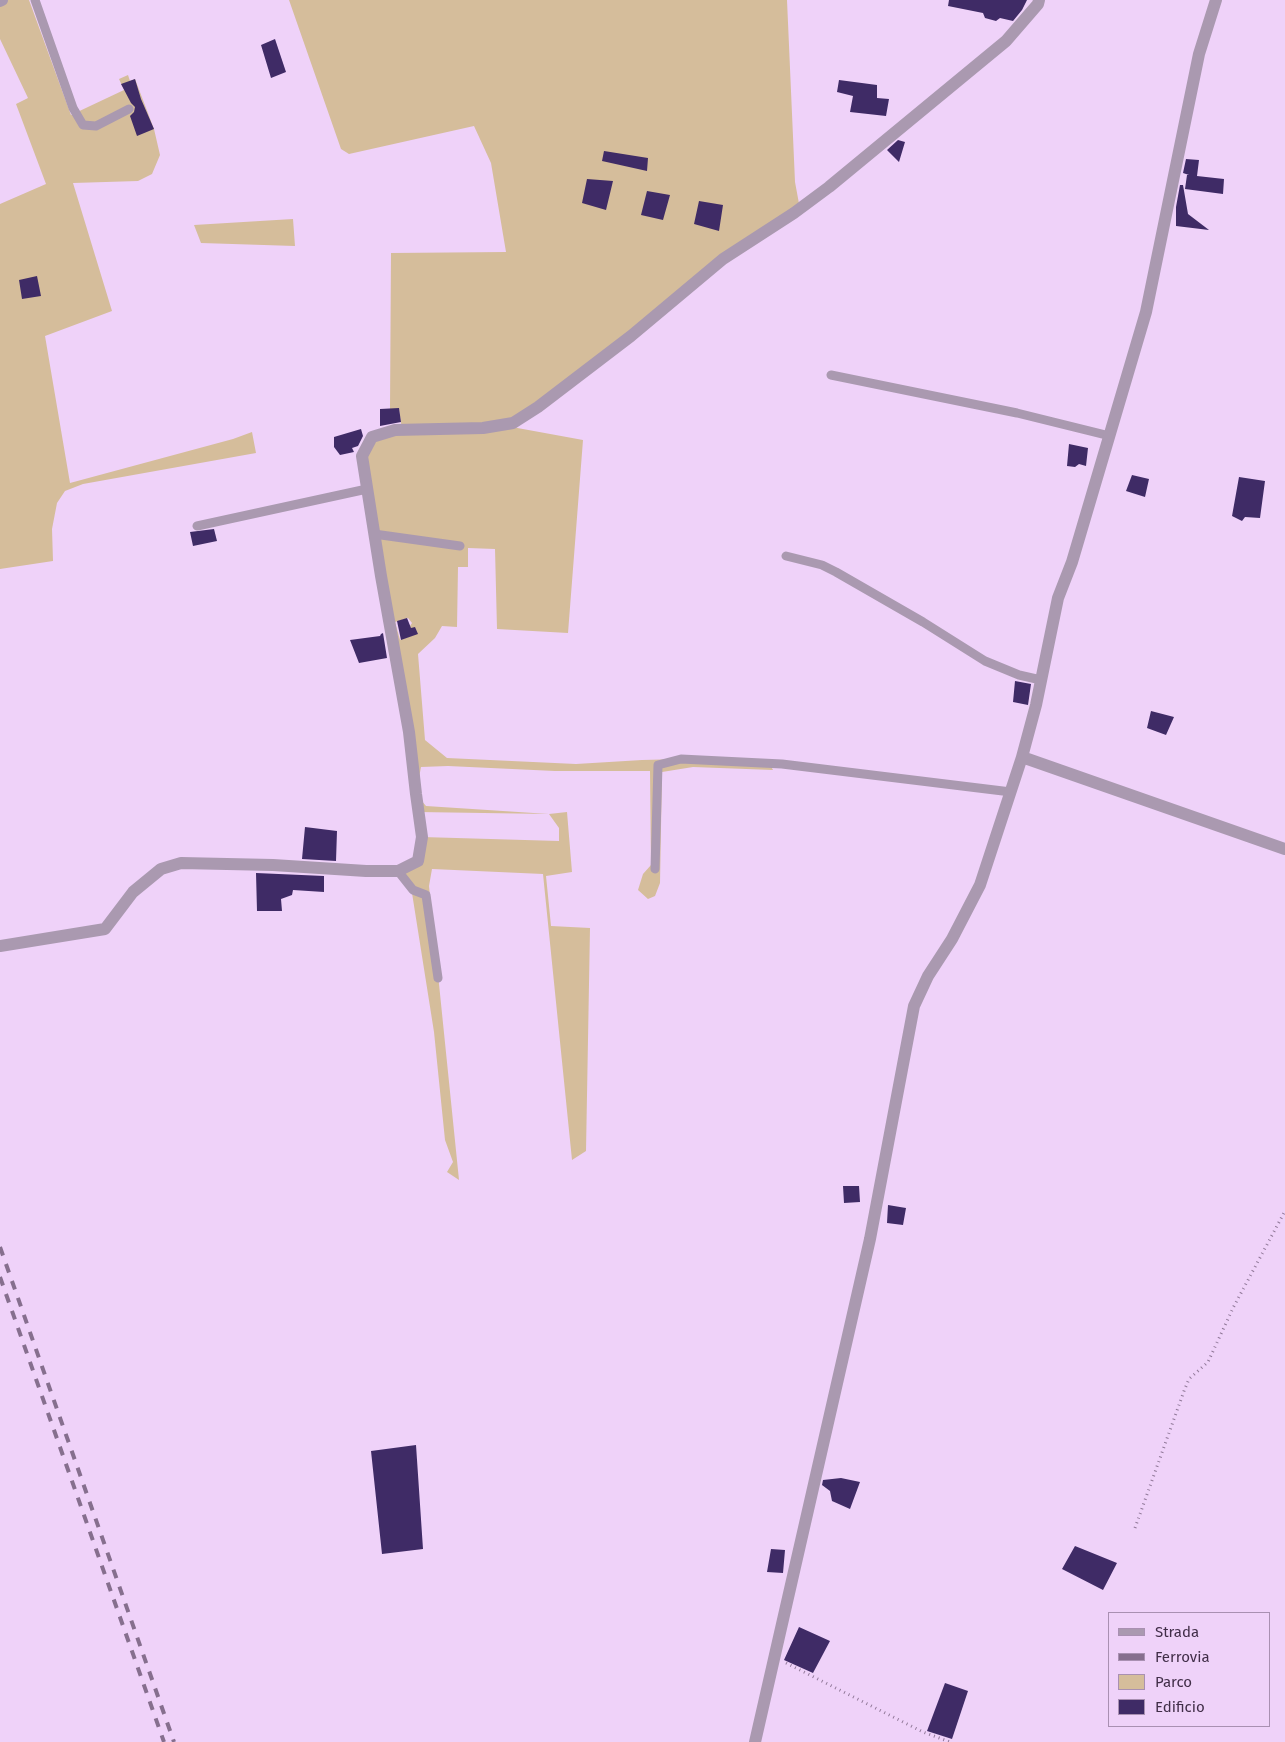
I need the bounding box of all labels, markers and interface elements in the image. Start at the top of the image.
legend [1108,1612,1270,1727]
text: Strada [1155,1623,1199,1641]
text: Ferrovia [1155,1648,1210,1666]
text: Parco [1155,1673,1192,1691]
text: Edificio [1155,1698,1205,1716]

